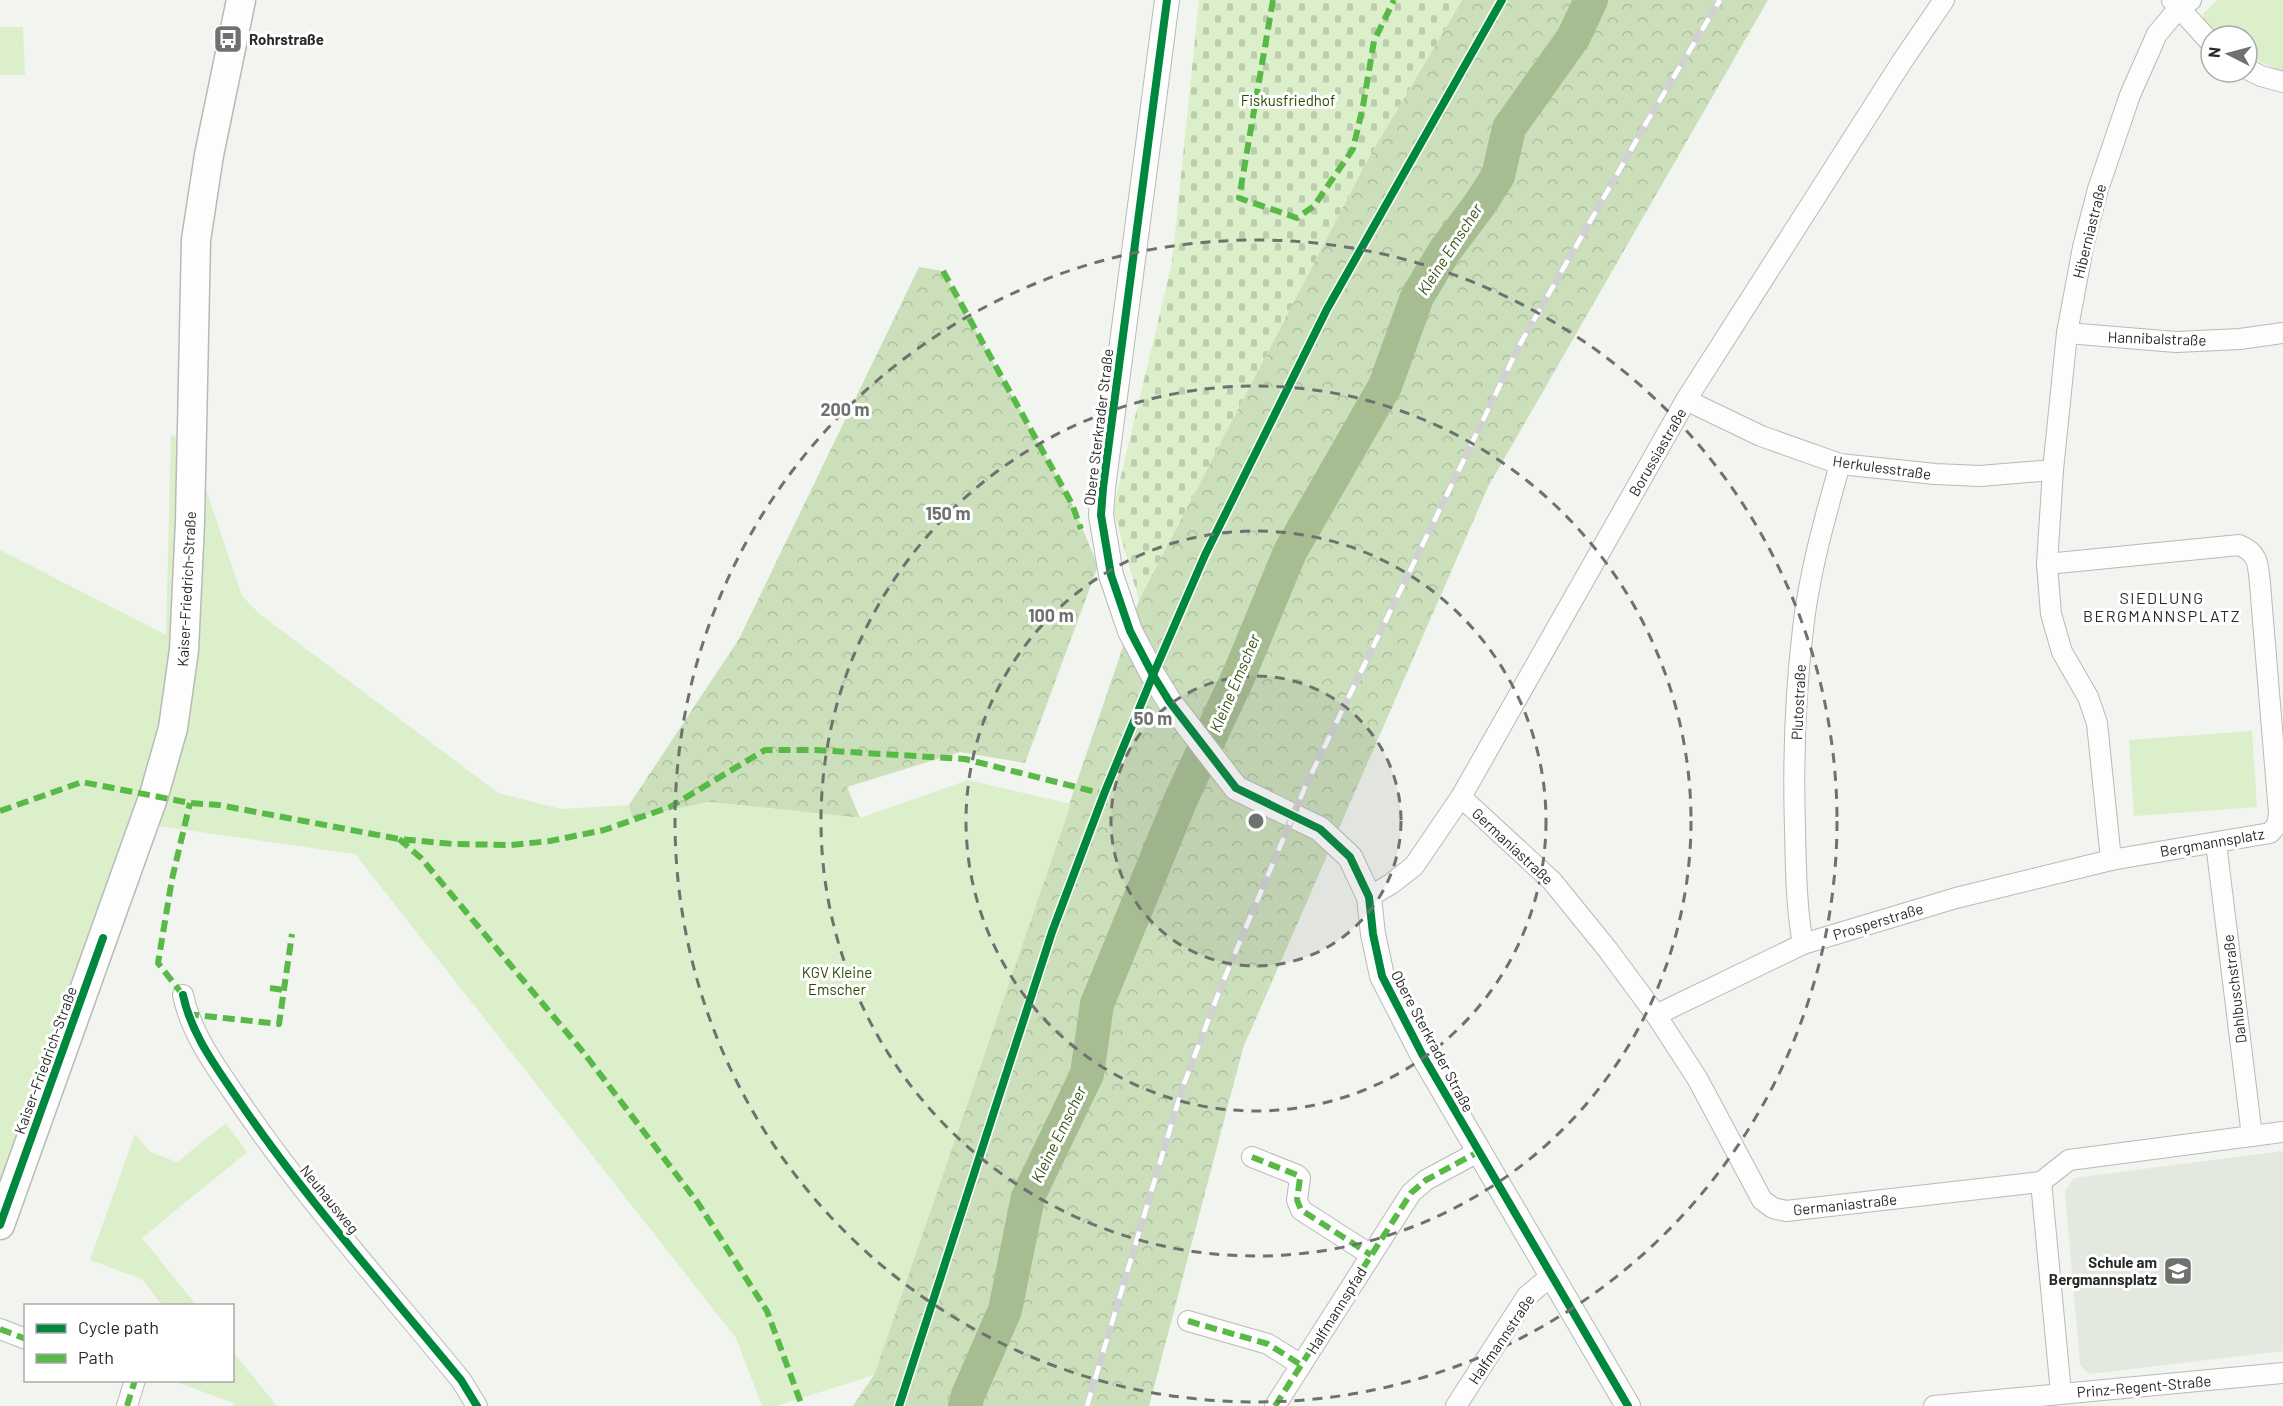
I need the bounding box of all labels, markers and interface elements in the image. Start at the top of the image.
bus stop icon: Rohrstraße [212,23,244,55]
north arrow [2199,24,2259,84]
place label: Rohrstraße [249,30,324,48]
text: N [2204,46,2224,59]
park label: Fiskusfriedhof [1241,91,1335,109]
street label: Hiberniastraße [2069,182,2109,280]
water label: Kleine Emscher [1412,199,1486,298]
street label: Hannibalstraße [2107,327,2207,349]
street label: Obere Sterkrader Straße [1079,347,1117,507]
text: 200 m [820,398,870,420]
street label: Borussiastraße [1624,405,1690,499]
street label: Herkulesstraße [1832,451,1932,483]
text: 150 m [926,502,970,524]
street label: Kaiser-Friedrich-Straße [173,511,199,667]
district label: SIEDLUNG BERGMANNSPLATZ [2083,588,2241,625]
text: 100 m [1028,604,1074,626]
water label: Kleine Emscher [1205,630,1264,735]
street label: Plutostraße [1787,664,1809,740]
text: 50 m [1134,707,1172,729]
street label: Germaniastraße [1469,804,1557,888]
centre of rings [1246,811,1266,831]
street label: Bergmannsplatz [2158,824,2266,860]
street label: Prosperstraße [1831,899,1925,943]
street label: Dahlbuschstraße [2218,933,2250,1045]
park label: KGV Kleine Emscher [802,963,872,998]
street label: Obere Sterkrader Straße [1388,967,1478,1115]
street label: Kaiser-Friedrich-Straße [10,984,80,1136]
water label: Kleine Emscher [1026,1082,1090,1185]
street label: Neuhausweg [297,1161,363,1237]
street label: Germaniastraße [1792,1190,1898,1218]
place label: Schule am Bergmannsplatz [2049,1253,2157,1288]
school or university icon: Schule am Bergmannsplatz [2162,1255,2194,1287]
street label: Halfmannspfad [1302,1263,1370,1357]
street label: Halfmannstraße [1464,1291,1538,1387]
legend [24,1304,234,1382]
text: Cycle path [78,1316,159,1338]
text: Path [78,1346,114,1368]
street label: Prinz-Regent-Straße [2076,1371,2212,1401]

